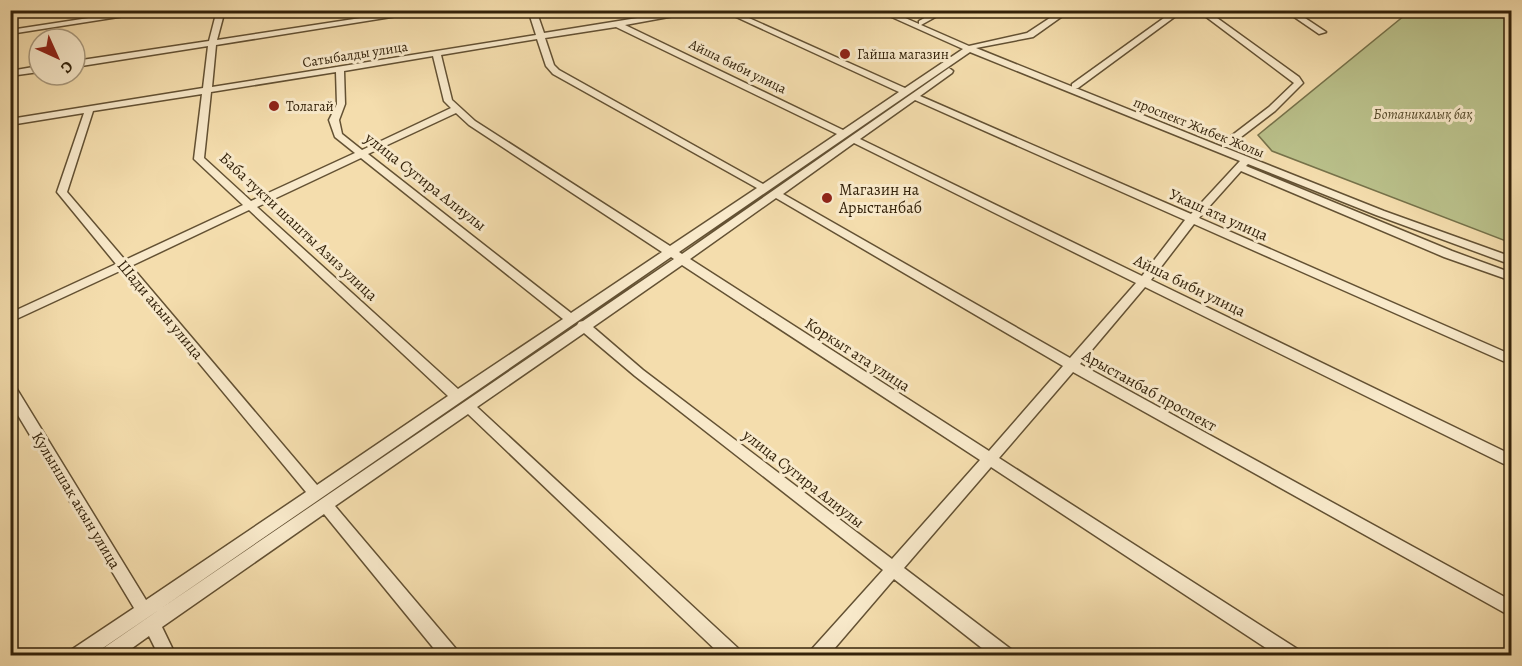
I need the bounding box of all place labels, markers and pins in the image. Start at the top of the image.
place label: Гайша магазин [857,45,949,64]
marker: Гайша магазин [838,47,852,61]
place label: Толагай [286,97,334,116]
marker: Толагай [267,99,281,113]
place label: Магазин на Арыстанбаб [838,179,922,219]
marker: Магазин на Арыстанбаб [820,191,834,205]

